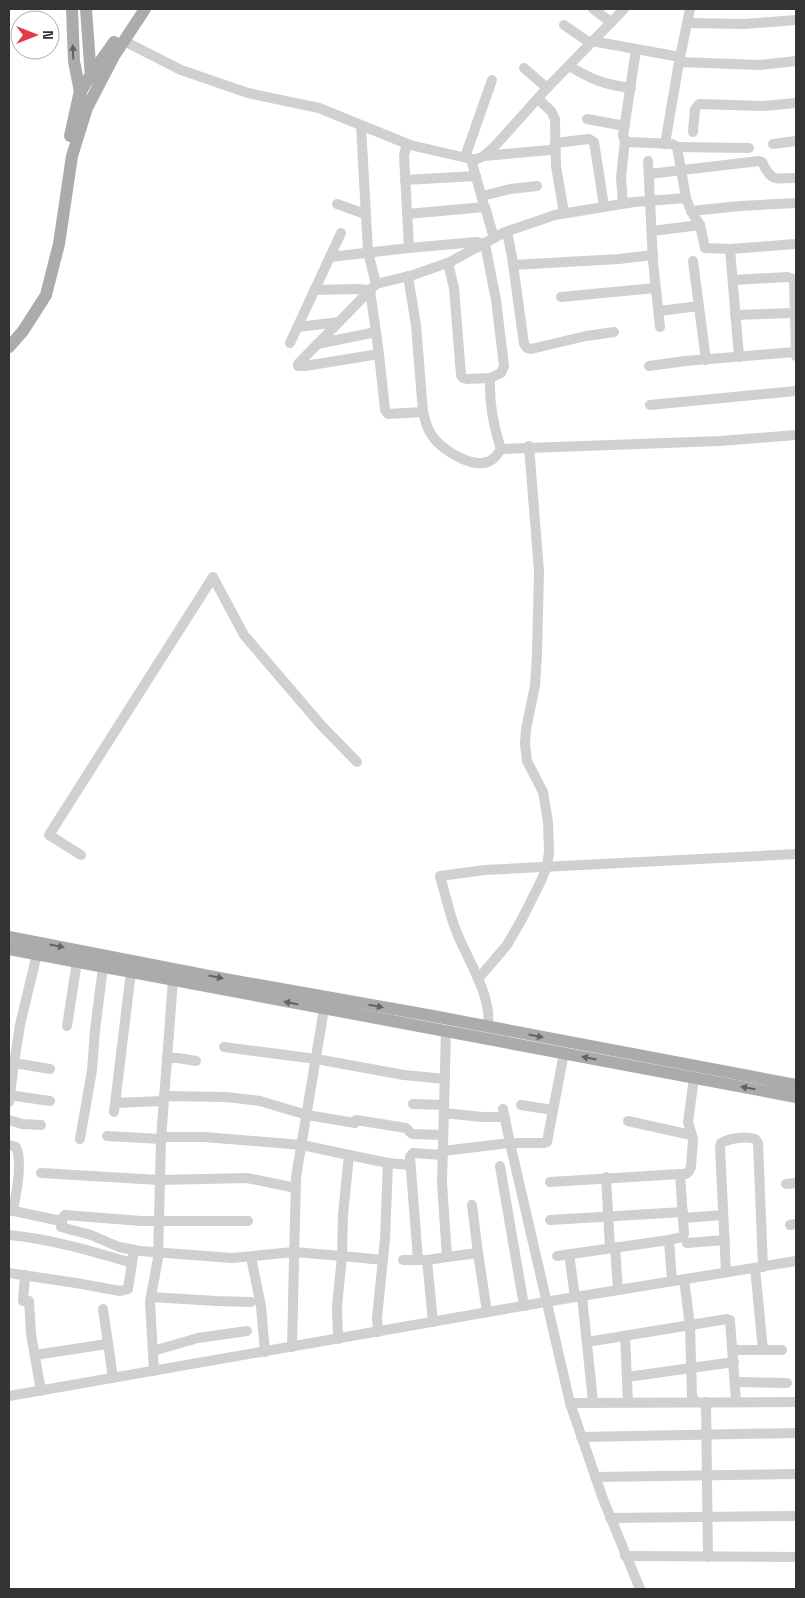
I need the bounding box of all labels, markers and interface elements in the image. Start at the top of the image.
north arrow [10,10,60,60]
text: N [39,30,57,40]
one-way arrow [69,44,77,60]
one-way arrow [49,943,65,951]
one-way arrow [208,973,224,981]
one-way arrow [283,998,299,1006]
one-way arrow [368,1002,384,1010]
one-way arrow [528,1032,544,1040]
one-way arrow [580,1053,596,1061]
one-way arrow [740,1083,756,1091]

